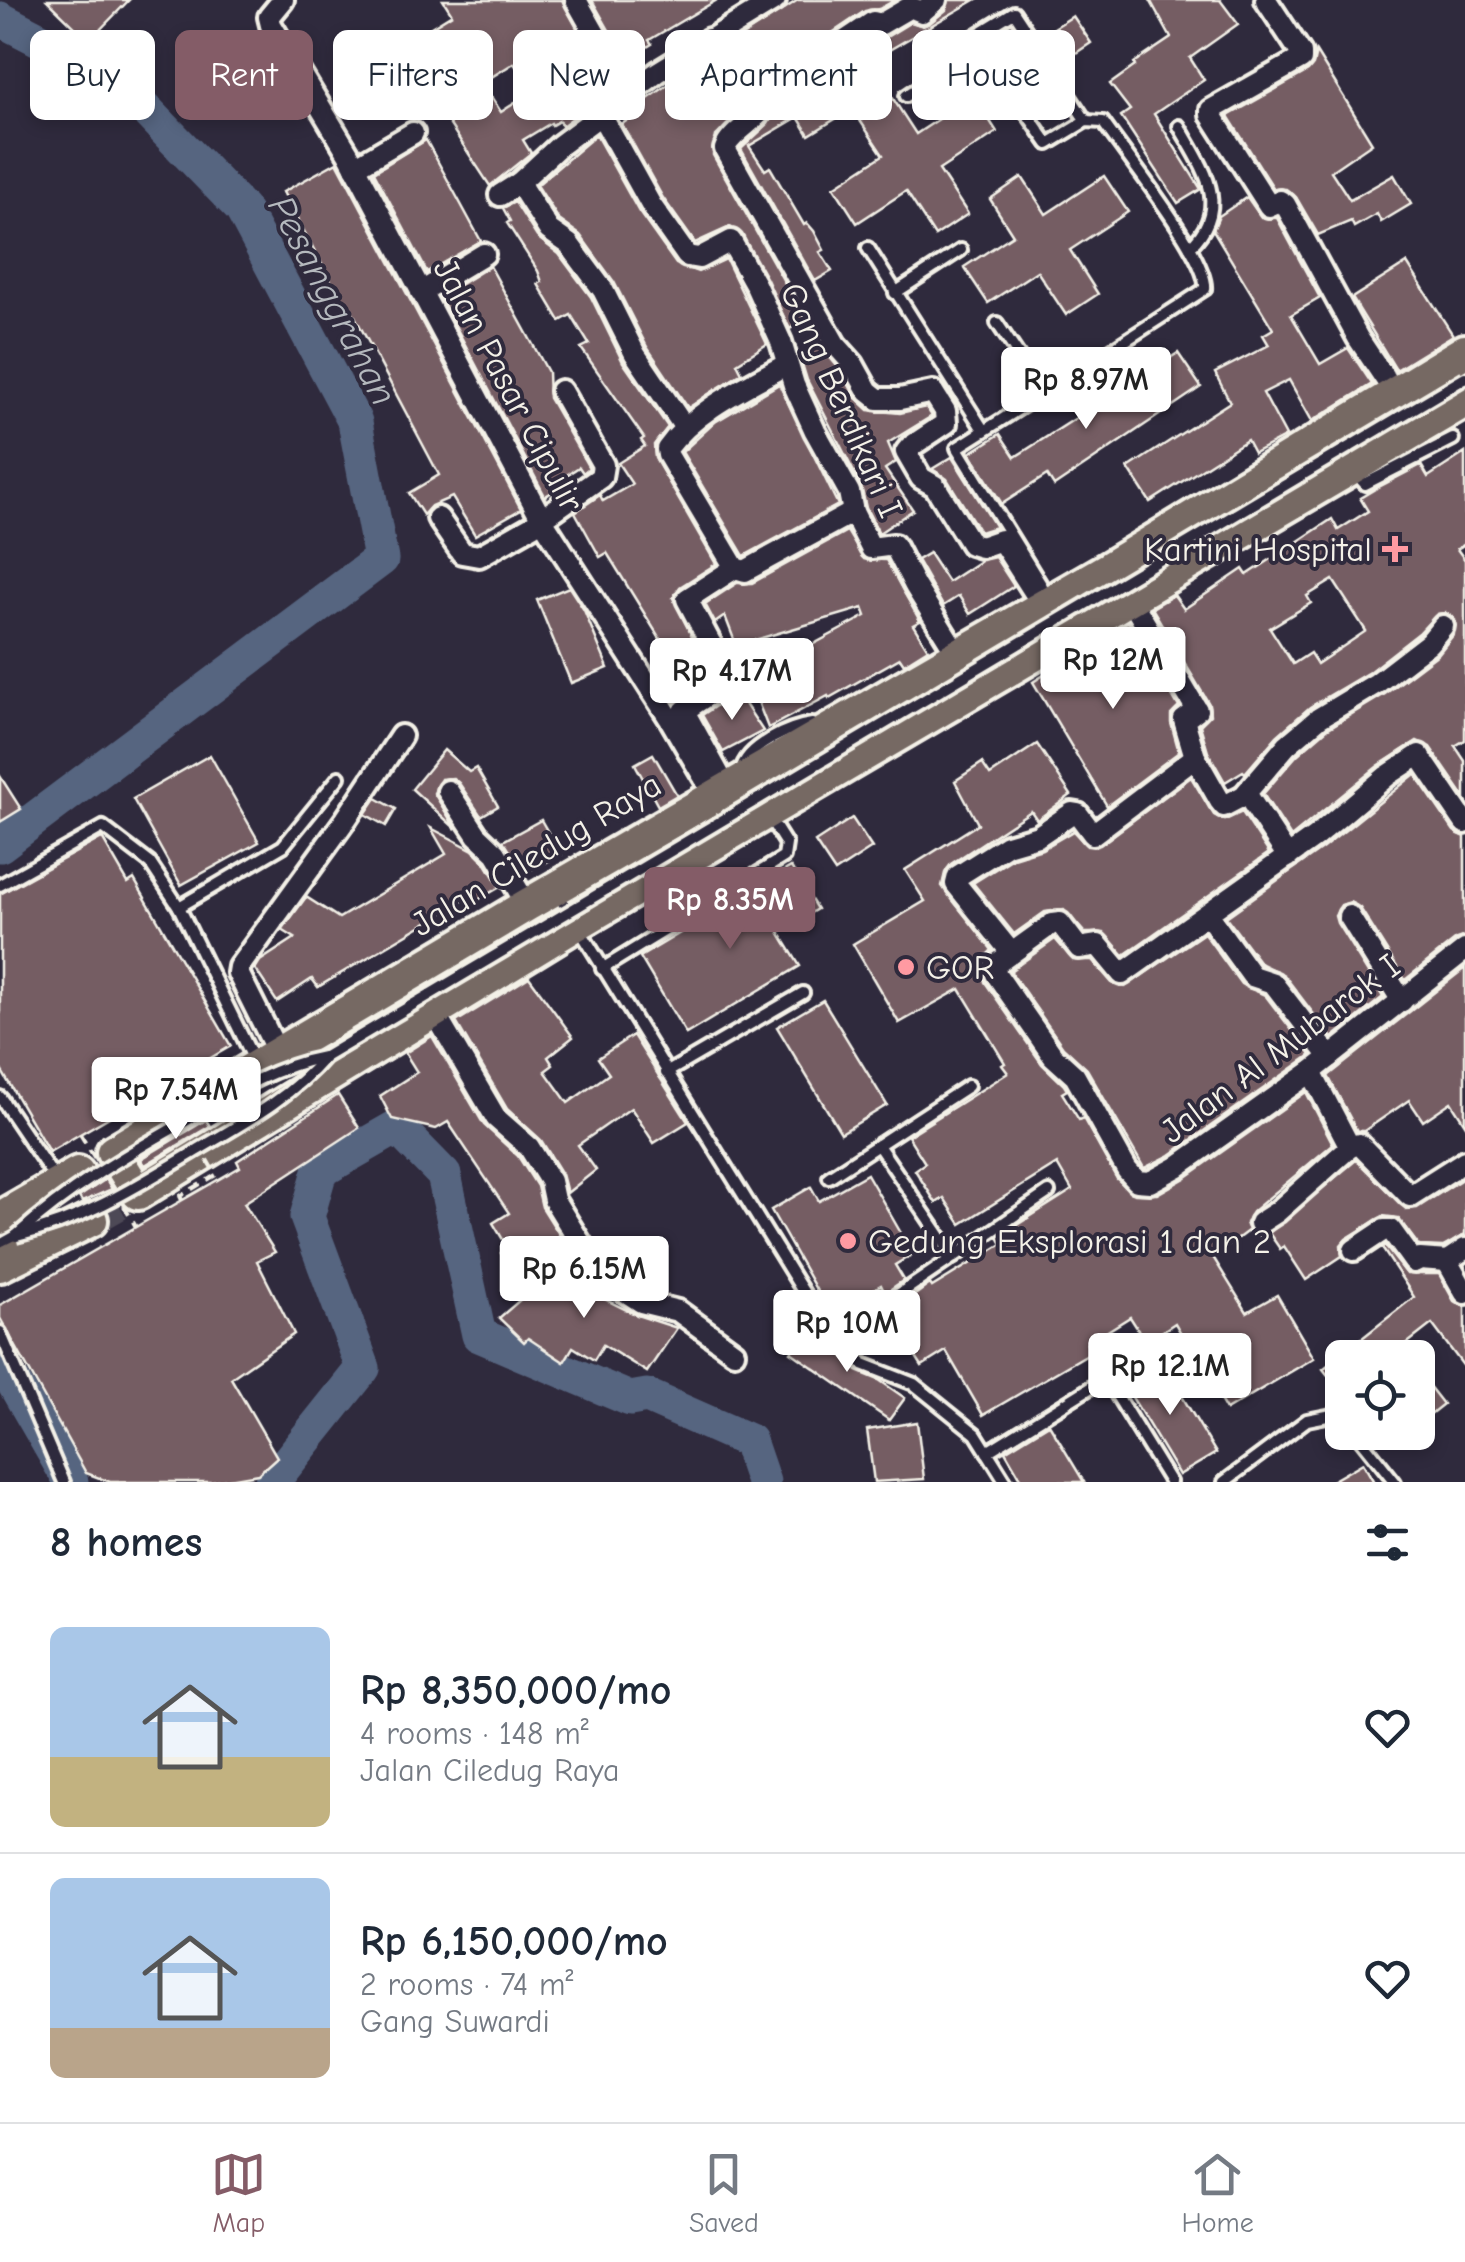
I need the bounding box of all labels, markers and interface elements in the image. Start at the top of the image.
chip: Buy [30,30,155,120]
chip: Rent [175,30,313,120]
chip: Filters [333,30,493,120]
chip: New [513,30,645,120]
chip: Apartment [665,30,892,120]
chip: House [912,30,1075,120]
water label: Pesanggrahan [258,188,406,413]
street label: Jalan Pasar Cipulir [425,252,593,519]
street label: Gang Berdikari I [771,276,912,524]
pin: Rp 8.97M [983,347,1189,432]
text: Rp 8.97M [1023,361,1149,398]
place label: Kartini Hospital [1144,529,1372,570]
marker: Kartini Hospital [1382,536,1408,562]
pin: Rp 12M [1032,627,1194,712]
pin: Rp 4.17M [629,638,835,723]
text: Rp 12M [1062,641,1164,678]
text: Rp 4.17M [672,652,792,689]
street label: Jalan Ciledug Raya [404,764,668,945]
pin: Rp 8.35M [627,867,833,952]
text: Rp 8.35M [666,881,794,918]
street label: Jalan Al Mubarok I [1153,945,1408,1152]
place label: GOR [926,947,994,988]
marker: GOR [895,956,917,978]
pin: Rp 7.54M [73,1057,279,1142]
text: Rp 7.54M [114,1071,238,1108]
place label: Gedung Eksplorasi 1 dan 2 [868,1221,1271,1262]
marker: Gedung Eksplorasi 1 dan 2 [837,1230,859,1252]
pin: Rp 6.15M [481,1236,687,1321]
text: Rp 6.15M [522,1250,646,1287]
pin: Rp 10M [766,1290,928,1375]
text: Rp 10M [795,1304,899,1341]
pin: Rp 12.1M [1067,1333,1273,1418]
map controls [1325,1340,1435,1450]
button: locate [1325,1340,1435,1450]
text: Rp 12.1M [1110,1347,1230,1384]
icon: filters [1360,1515,1415,1570]
text: 8 homes [50,1518,202,1567]
text: Rp 8,350,000/mo [360,1666,672,1715]
icon: home [130,1667,250,1787]
icon: heart [1360,1700,1415,1755]
text: 4 rooms · 148 m² [360,1715,589,1752]
text: Jalan Ciledug Raya [360,1752,620,1789]
text: Rp 6,150,000/mo [360,1917,668,1966]
icon: home [130,1918,250,2038]
icon: heart [1360,1951,1415,2006]
text: 2 rooms · 74 m² [360,1966,573,2003]
text: Gang Suwardi [360,2003,550,2040]
tab: Map [211,2147,266,2239]
tab: Saved [689,2147,759,2239]
tab: Home [1181,2147,1254,2239]

